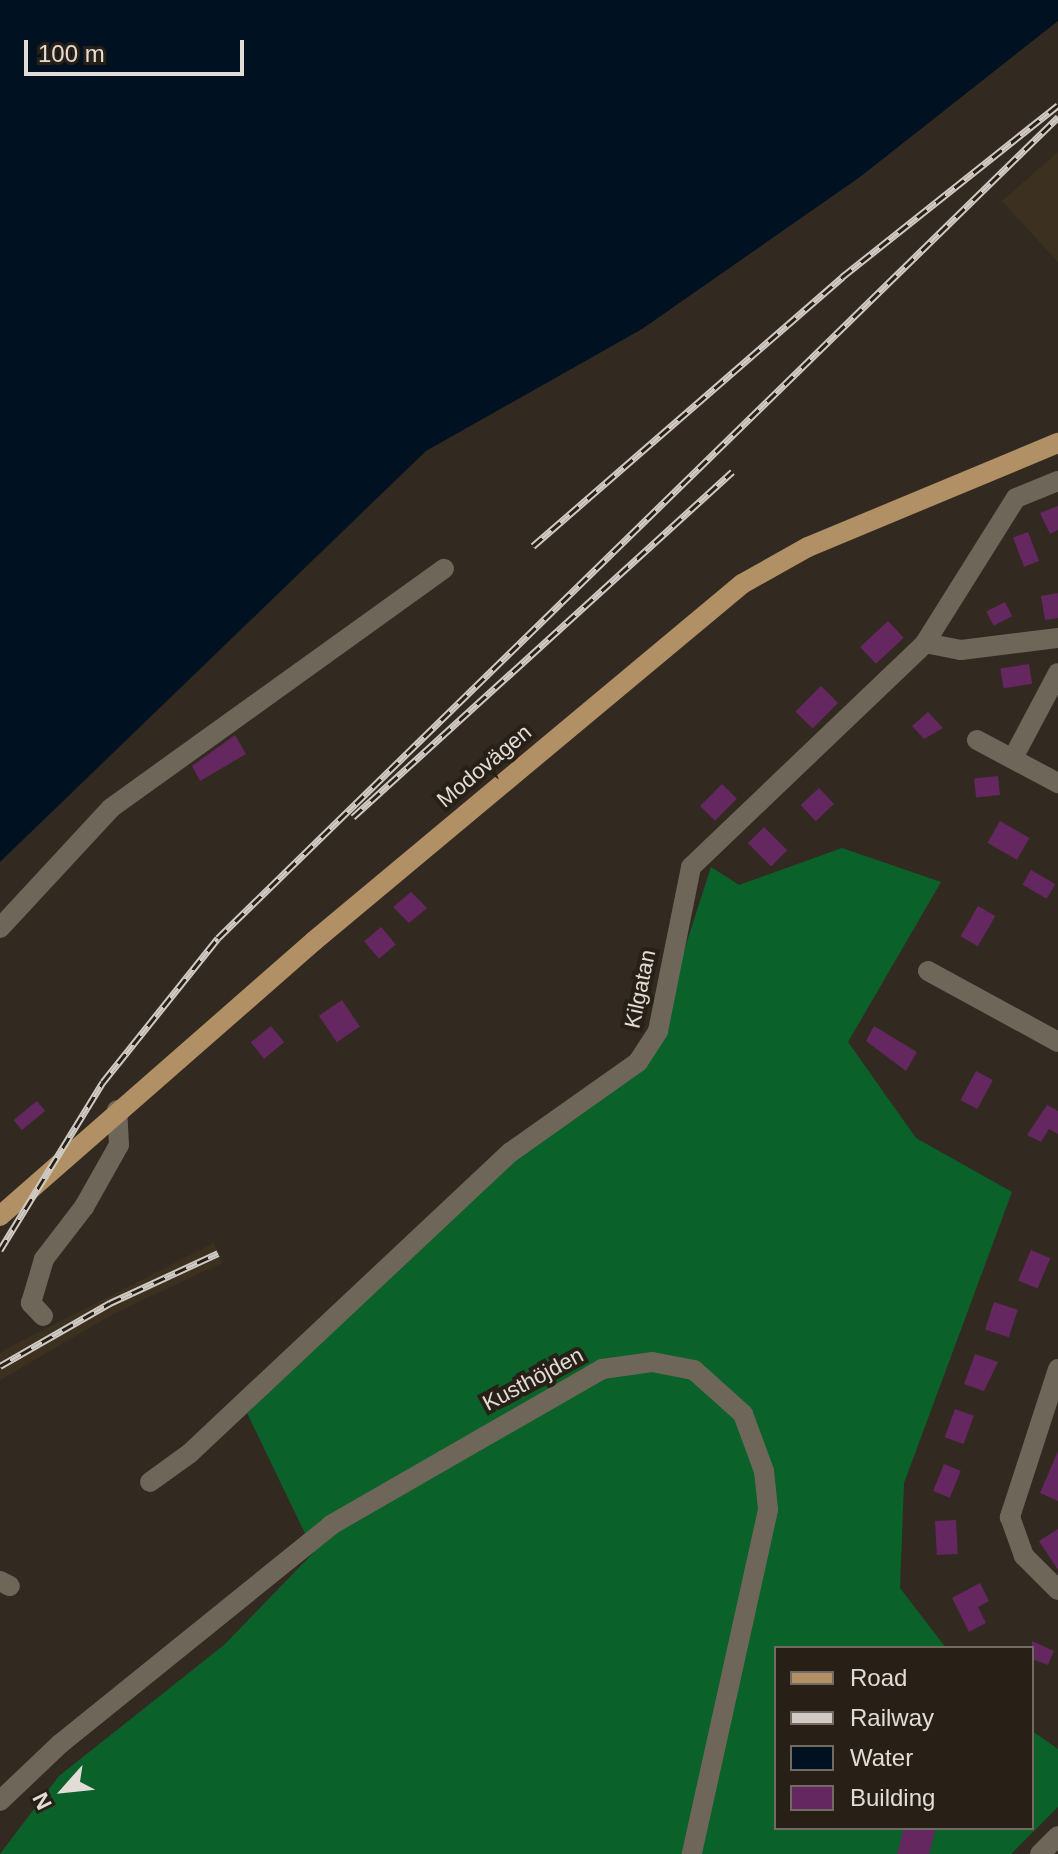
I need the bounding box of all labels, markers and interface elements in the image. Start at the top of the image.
scale bar [28,24,248,74]
text: 100 m [38,40,105,67]
street label: Modovägen [431,719,537,813]
street label: Kilgatan [619,947,661,1031]
street label: Kusthöjden [478,1342,588,1416]
legend [774,1646,1034,1830]
text: Road [850,1664,907,1691]
text: Railway [850,1704,934,1731]
text: Water [850,1744,913,1771]
north arrow [24,1750,104,1830]
text: Building [850,1784,935,1811]
text: N [27,1788,57,1814]

